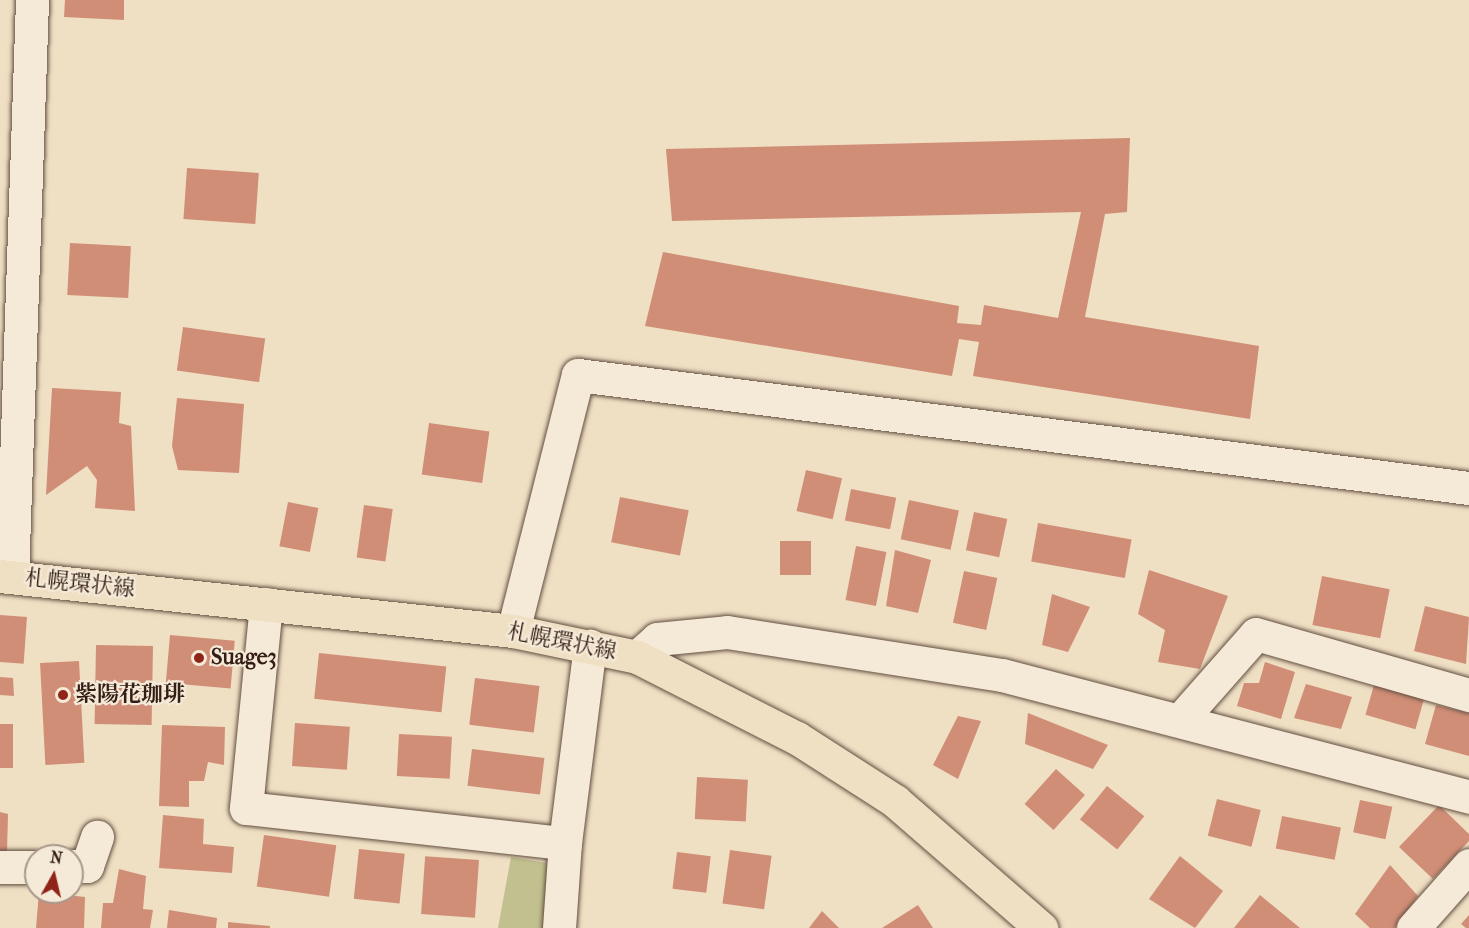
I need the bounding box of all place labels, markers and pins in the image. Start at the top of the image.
place label: Suage3 [211,645,277,671]
marker: Suage3 [192,651,206,665]
place label: 紫陽花珈琲 [75,682,185,708]
marker: 紫陽花珈琲 [56,688,70,702]

